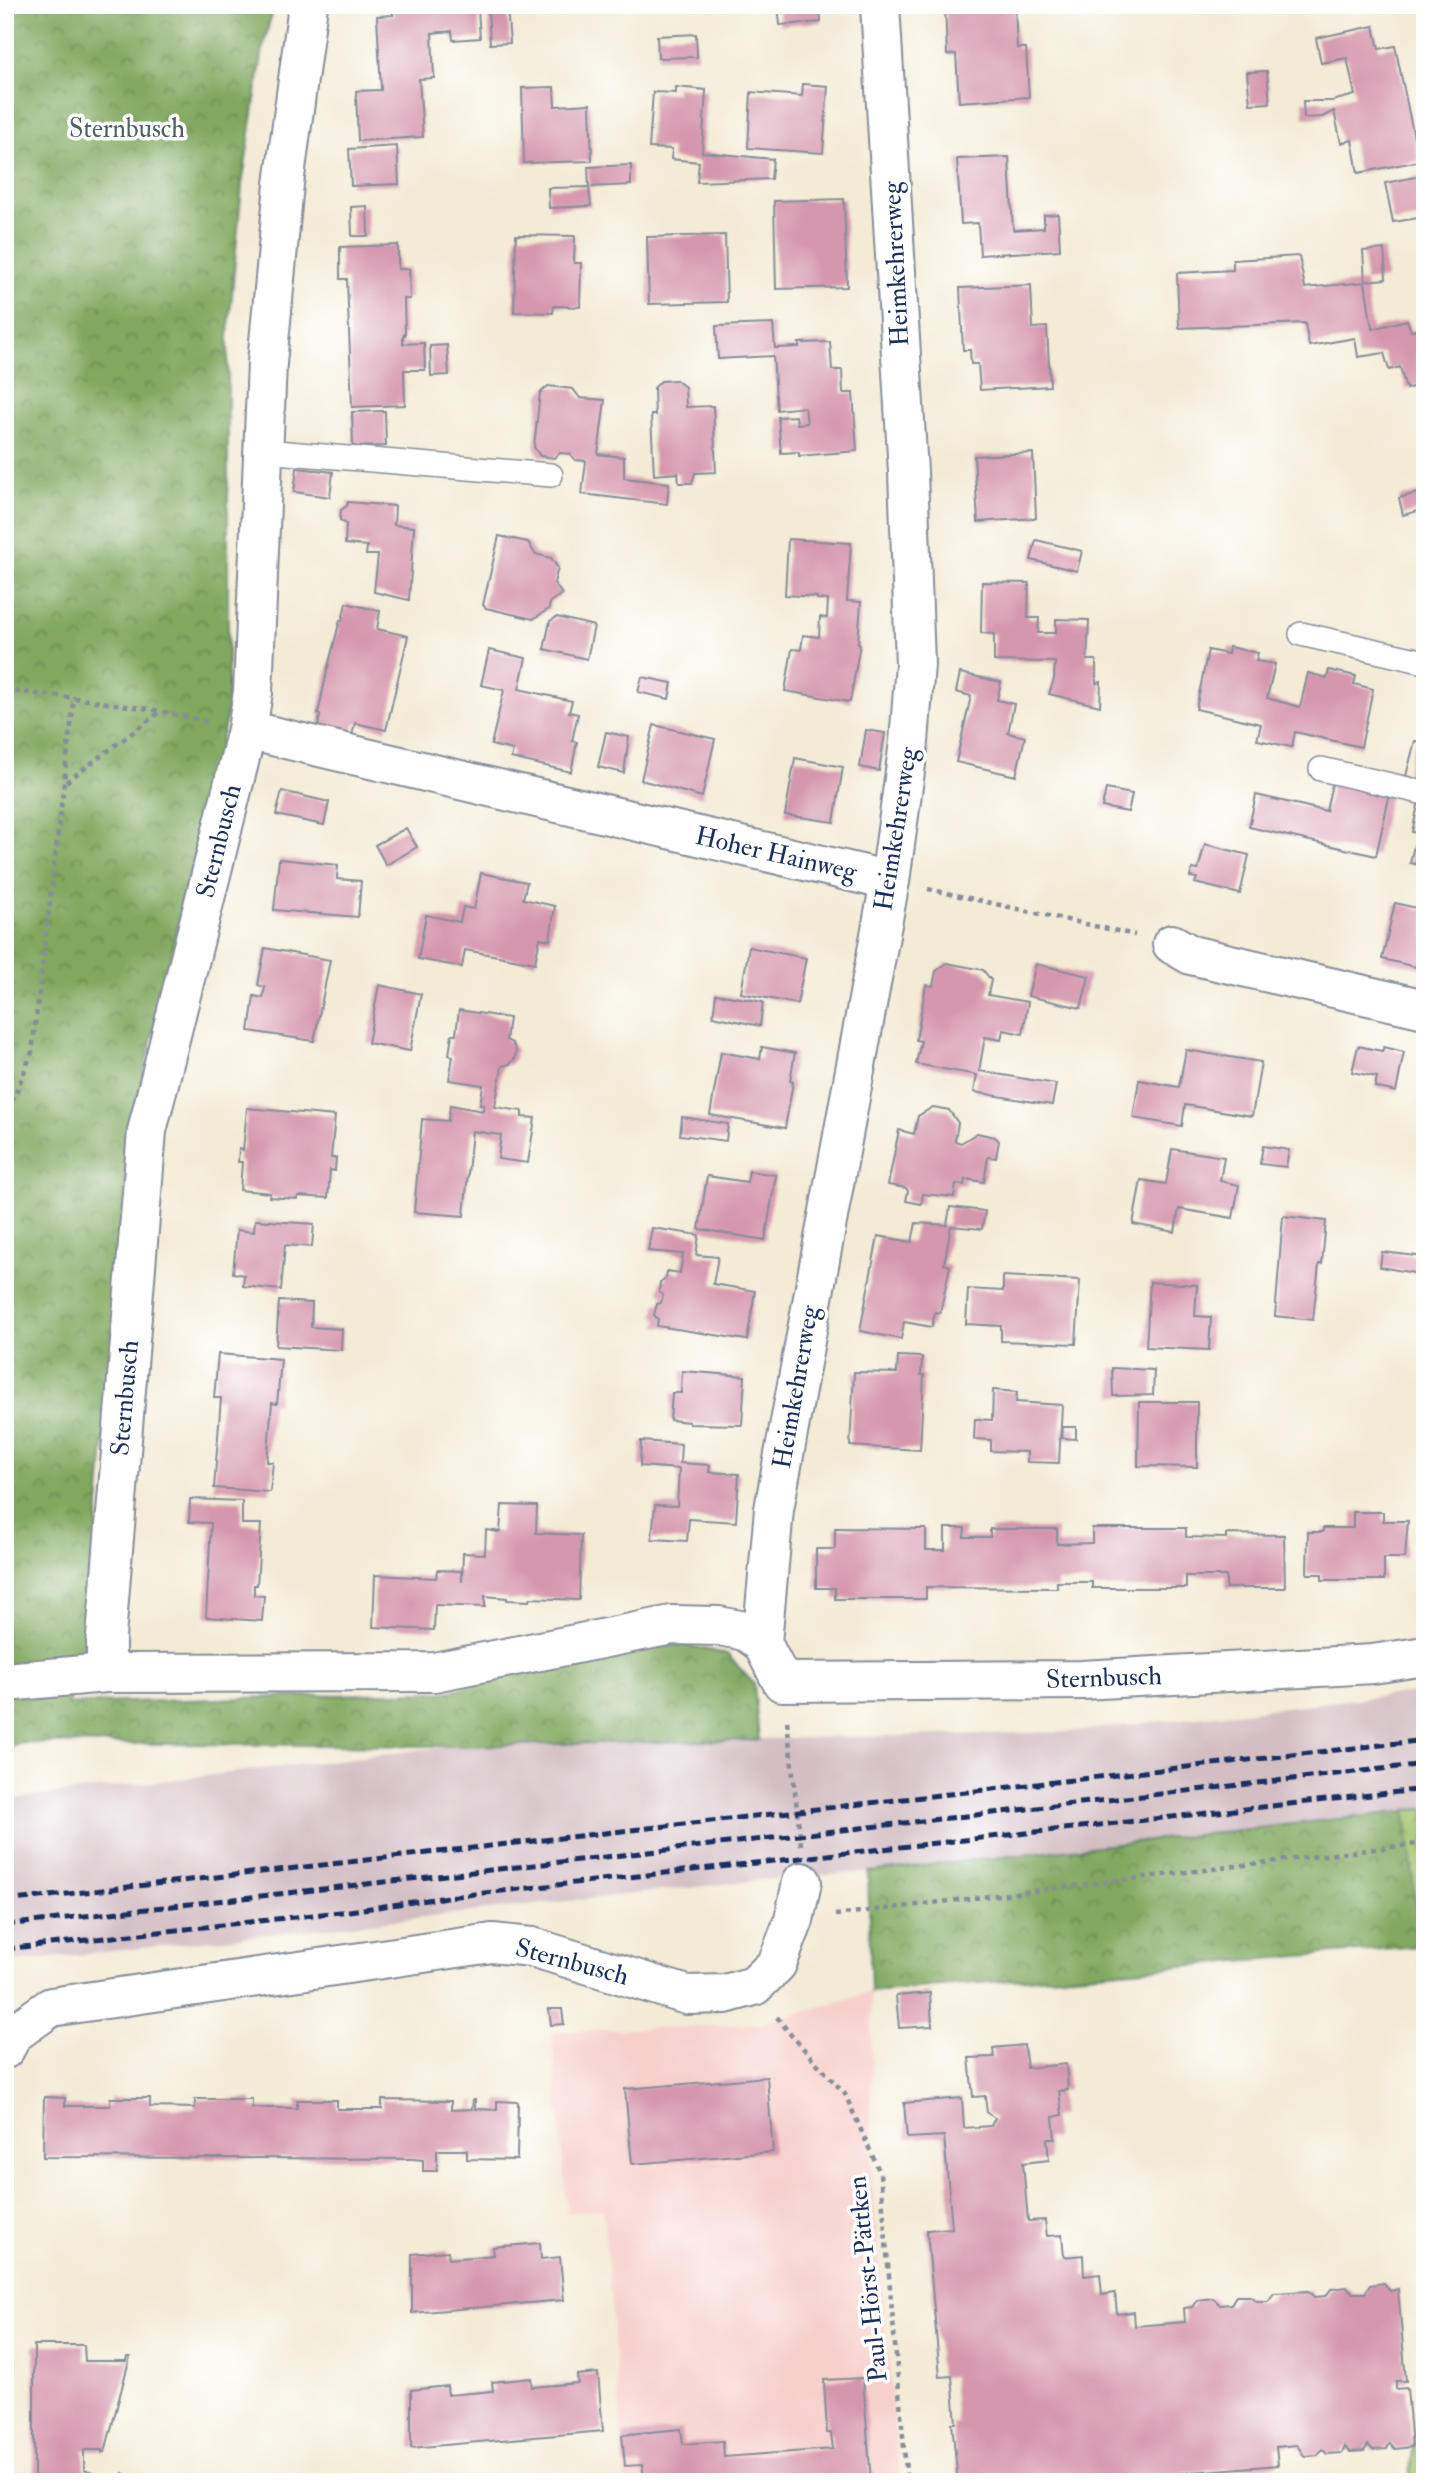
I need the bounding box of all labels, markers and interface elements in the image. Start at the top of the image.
park label: Sternbusch [69,113,185,145]
street label: Heimkehrerweg [876,179,916,347]
street label: Heimkehrerweg [867,744,925,913]
street label: Sternbusch [189,781,249,901]
street label: Hoher Hainweg [692,820,861,888]
street label: Heimkehrerweg [766,1302,826,1471]
street label: Sternbusch [104,1339,146,1457]
street label: Sternbusch [1046,1660,1163,1696]
street label: Sternbusch [512,1932,632,1993]
street label: Paul-Hörst-Pättken [841,2174,895,2384]

